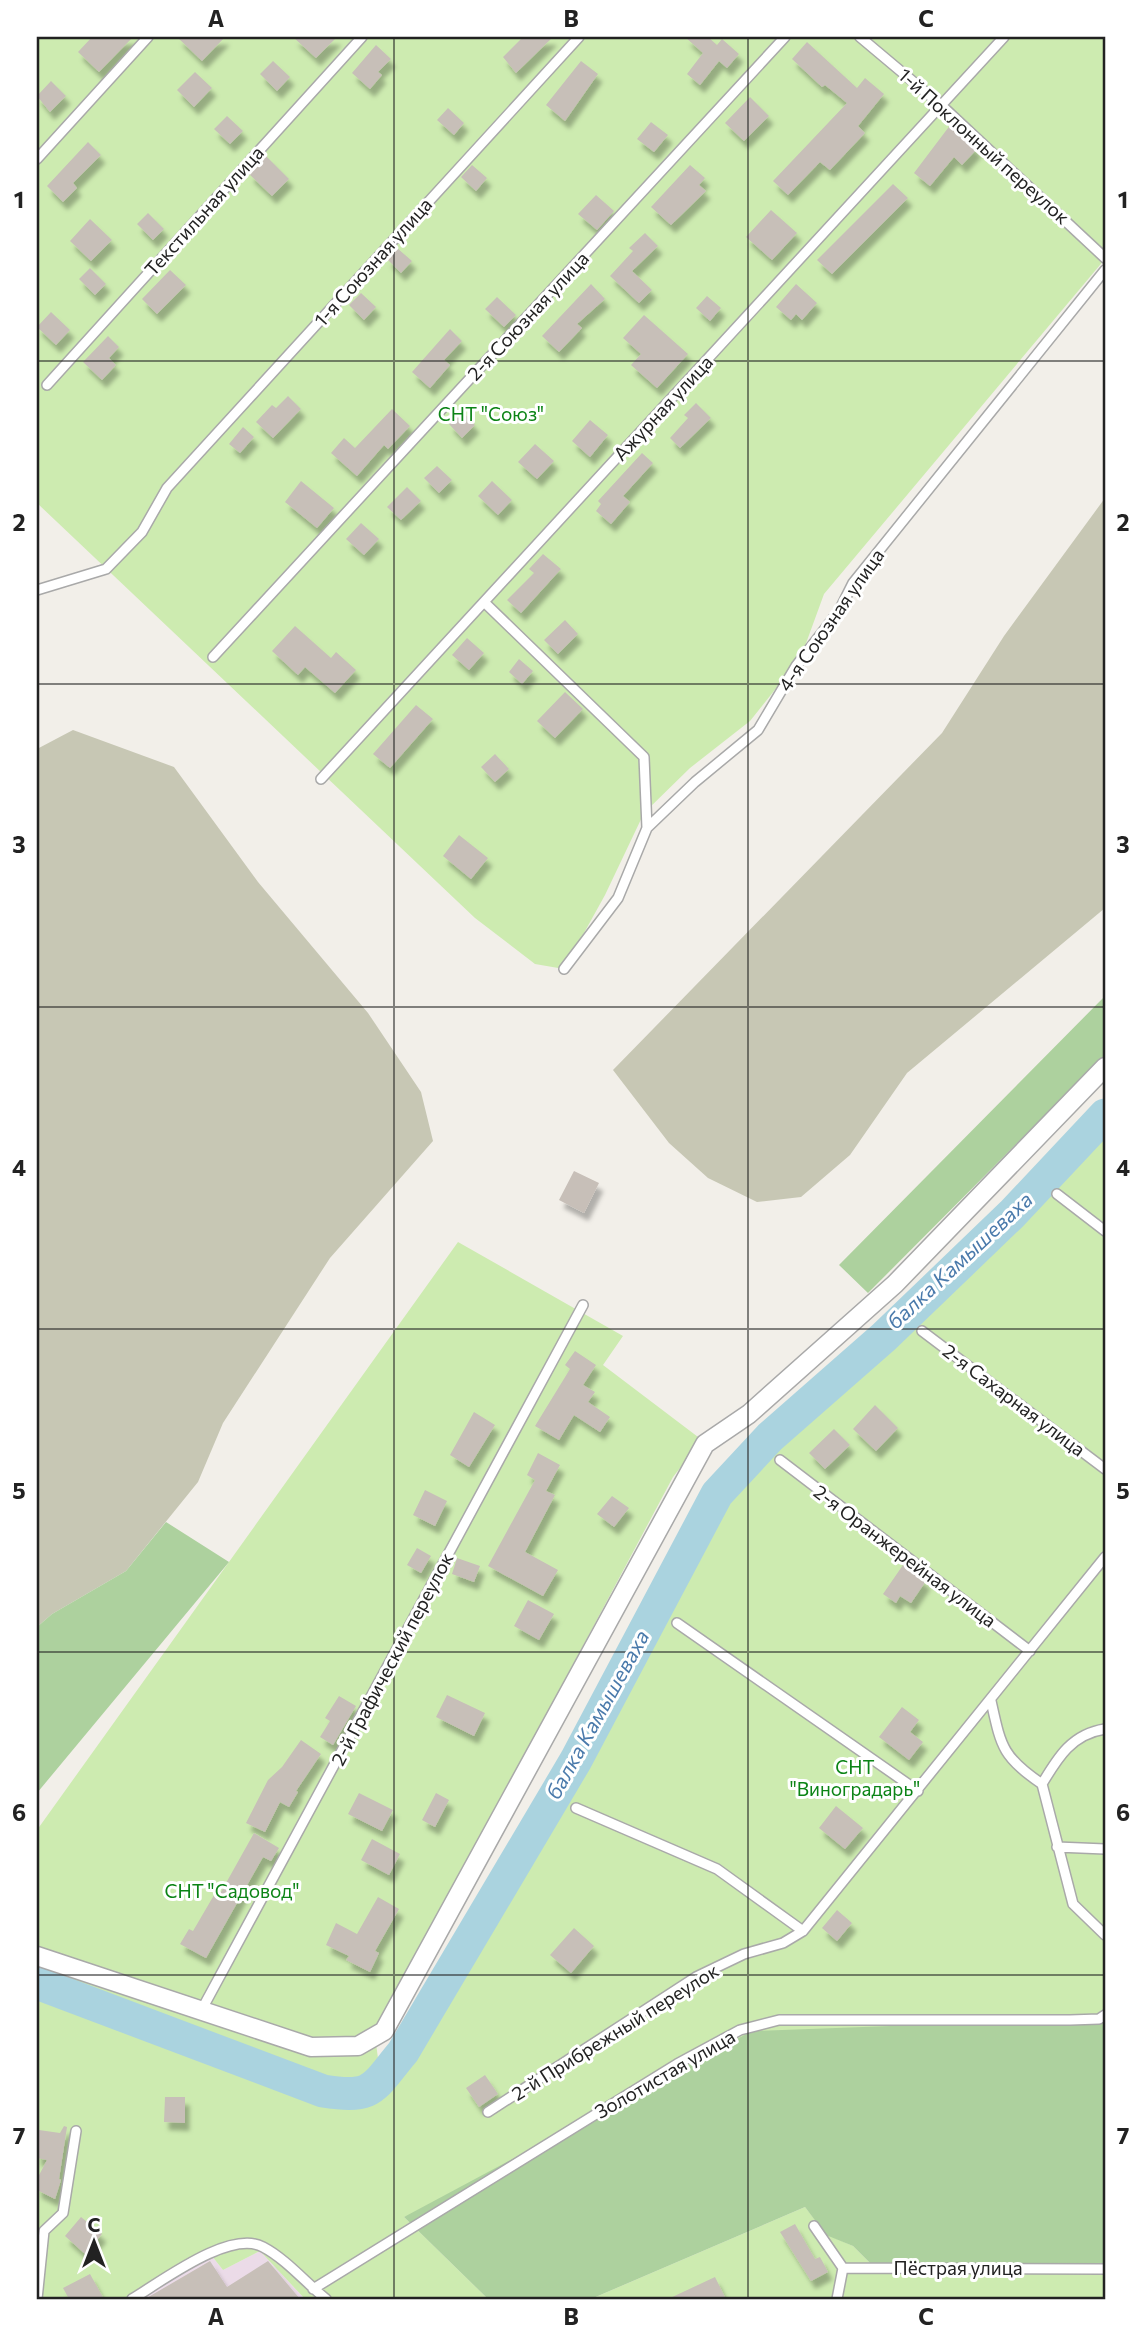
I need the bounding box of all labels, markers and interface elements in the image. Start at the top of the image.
text: A [208,4,225,32]
text: B [563,4,579,32]
text: C [918,4,934,32]
street label: 1-й Поклонный переулок [894,63,1075,228]
street label: Текстильная улица [139,141,268,280]
text: 1 [14,185,24,213]
text: 1 [1118,185,1128,213]
street label: 1-я Союзная улица [309,193,436,331]
street label: 2-я Союзная улица [462,247,593,385]
street label: Ажурная улица [608,350,717,465]
park label: СНТ "Союз" [438,402,544,425]
text: 2 [12,508,26,536]
text: 2 [1116,508,1130,536]
street label: 4-я Союзная улица [773,544,888,695]
text: 3 [12,830,26,858]
text: 3 [1116,830,1130,858]
text: 4 [12,1153,26,1181]
text: 4 [1116,1153,1130,1181]
water label: балка Камышеваха [881,1186,1037,1334]
street label: 2-я Сахарная улица [939,1339,1090,1461]
text: 5 [12,1476,26,1504]
text: 5 [1116,1476,1130,1504]
street label: 2-я Оранжерейная улица [810,1479,1001,1632]
street label: 2-й Графический переулок [326,1548,457,1769]
water label: балка Камышеваха [540,1625,654,1803]
park label: СНТ "Виноградарь" [790,1755,920,1800]
text: 6 [12,1798,26,1826]
text: 6 [1116,1798,1130,1826]
park label: СНТ "Садовод" [165,1879,299,1902]
street label: 2-й Прибрежный переулок [507,1958,722,2105]
street label: Золотистая улица [591,2024,739,2123]
text: 7 [13,2121,25,2149]
text: 7 [1117,2121,1129,2149]
north arrow [60,2206,130,2276]
text: С [88,2213,101,2236]
street label: Пёстрая улица [893,2256,1023,2279]
text: A [208,2302,225,2330]
text: B [563,2302,579,2330]
text: C [918,2302,934,2330]

